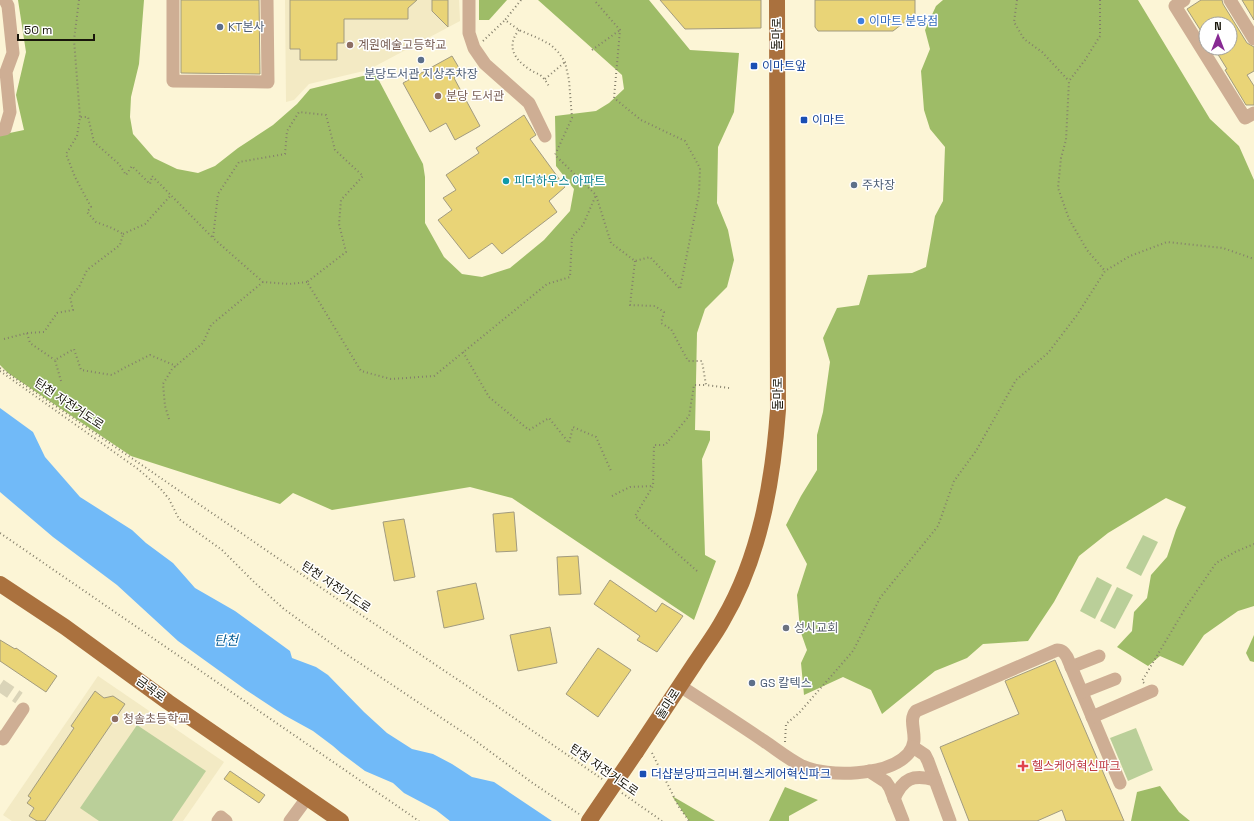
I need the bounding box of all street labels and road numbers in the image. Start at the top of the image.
street label: 돌마로 [769,17,785,51]
street label: 탄천 자전거도로 [31,375,107,433]
street label: 돌마로 [770,377,786,411]
street label: 탄천 자전거도로 [298,558,374,616]
street label: 금곡로 [133,673,169,705]
street label: 돌마로 [652,686,684,722]
street label: 탄천 자전거도로 [566,740,642,800]

